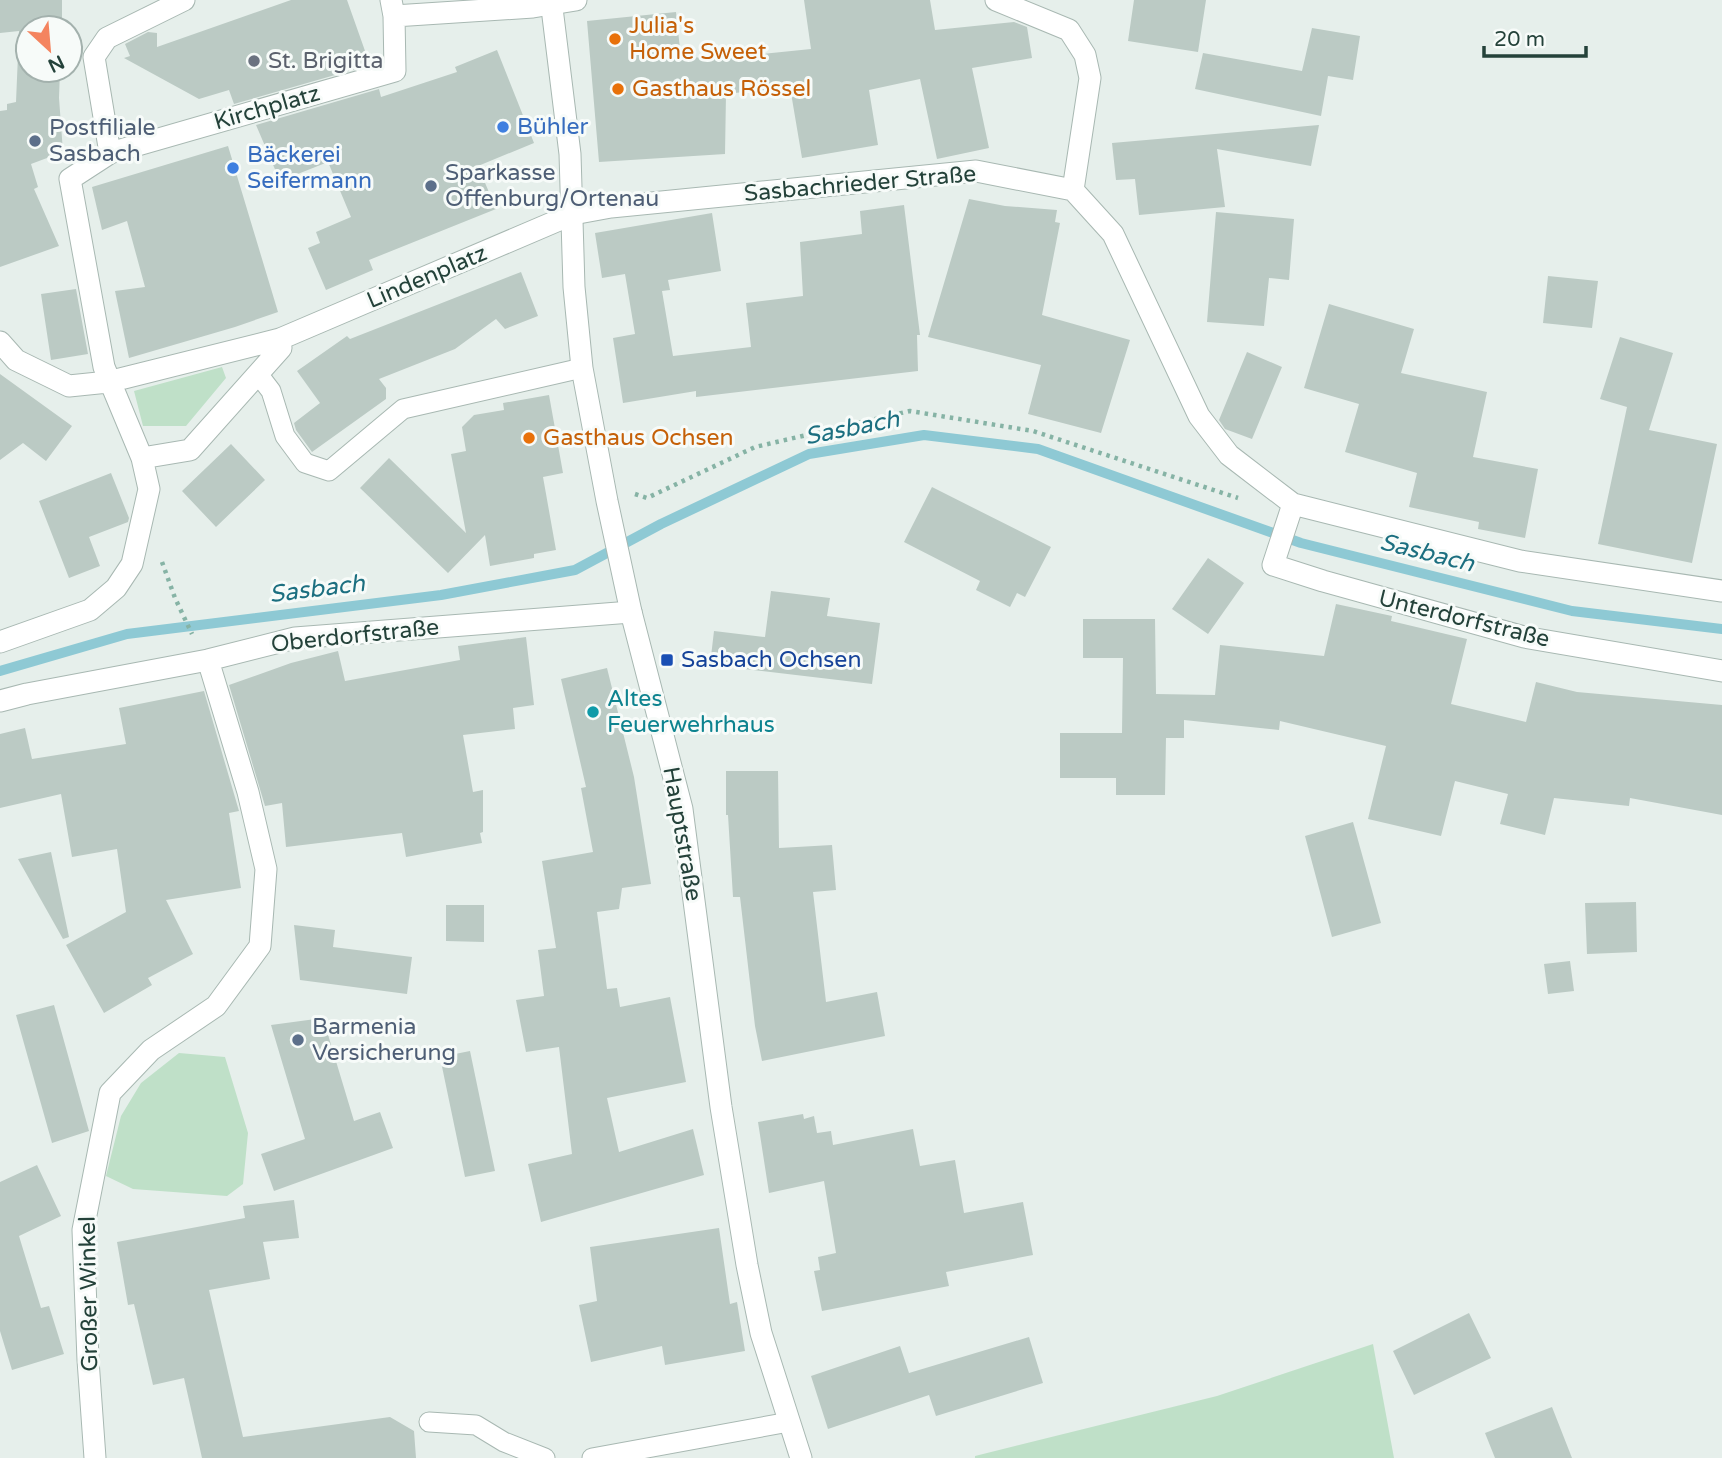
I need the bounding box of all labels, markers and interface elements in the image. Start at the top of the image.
place label: Julia's Home Sweet [629,12,767,66]
north arrow [14,14,84,84]
scale bar [1484,14,1586,58]
text: 20 m [1494,27,1545,52]
marker: Julia's Home Sweet [607,31,623,47]
place label: St. Brigitta [268,47,383,75]
text: N [44,50,68,77]
marker: St. Brigitta [246,53,262,69]
place label: Gasthaus Rössel [632,75,811,103]
street label: Kirchplatz [211,80,323,136]
marker: Gasthaus Rössel [610,81,626,97]
place label: Bühler [517,113,589,141]
place label: Postfiliale Sasbach [49,114,156,168]
marker: Bühler [495,119,511,135]
marker: Postfiliale Sasbach [27,133,43,149]
place label: Bäckerei Seifermann [247,141,372,195]
place label: Sparkasse Offenburg/Ortenau [445,159,659,213]
marker: Bäckerei Seifermann [225,160,241,176]
street label: Sasbachrieder Straße [743,160,977,208]
marker: Sparkasse Offenburg/Ortenau [423,178,439,194]
street label: Lindenplatz [363,239,491,315]
water label: Sasbach [802,404,903,451]
place label: Gasthaus Ochsen [543,424,734,452]
marker: Gasthaus Ochsen [521,430,537,446]
water label: Sasbach [1377,527,1478,579]
water label: Sasbach [268,569,368,609]
street label: Unterdorfstraße [1376,584,1552,654]
street label: Oberdorfstraße [269,613,441,659]
place label: Sasbach Ochsen [681,646,861,674]
marker: Sasbach Ochsen [659,652,675,668]
place label: Altes Feuerwehrhaus [607,685,775,739]
marker: Altes Feuerwehrhaus [585,704,601,720]
street label: Hauptstraße [656,765,708,903]
place label: Barmenia Versicherung [312,1013,456,1067]
marker: Barmenia Versicherung [290,1032,306,1048]
street label: Großer Winkel [74,1216,104,1372]

